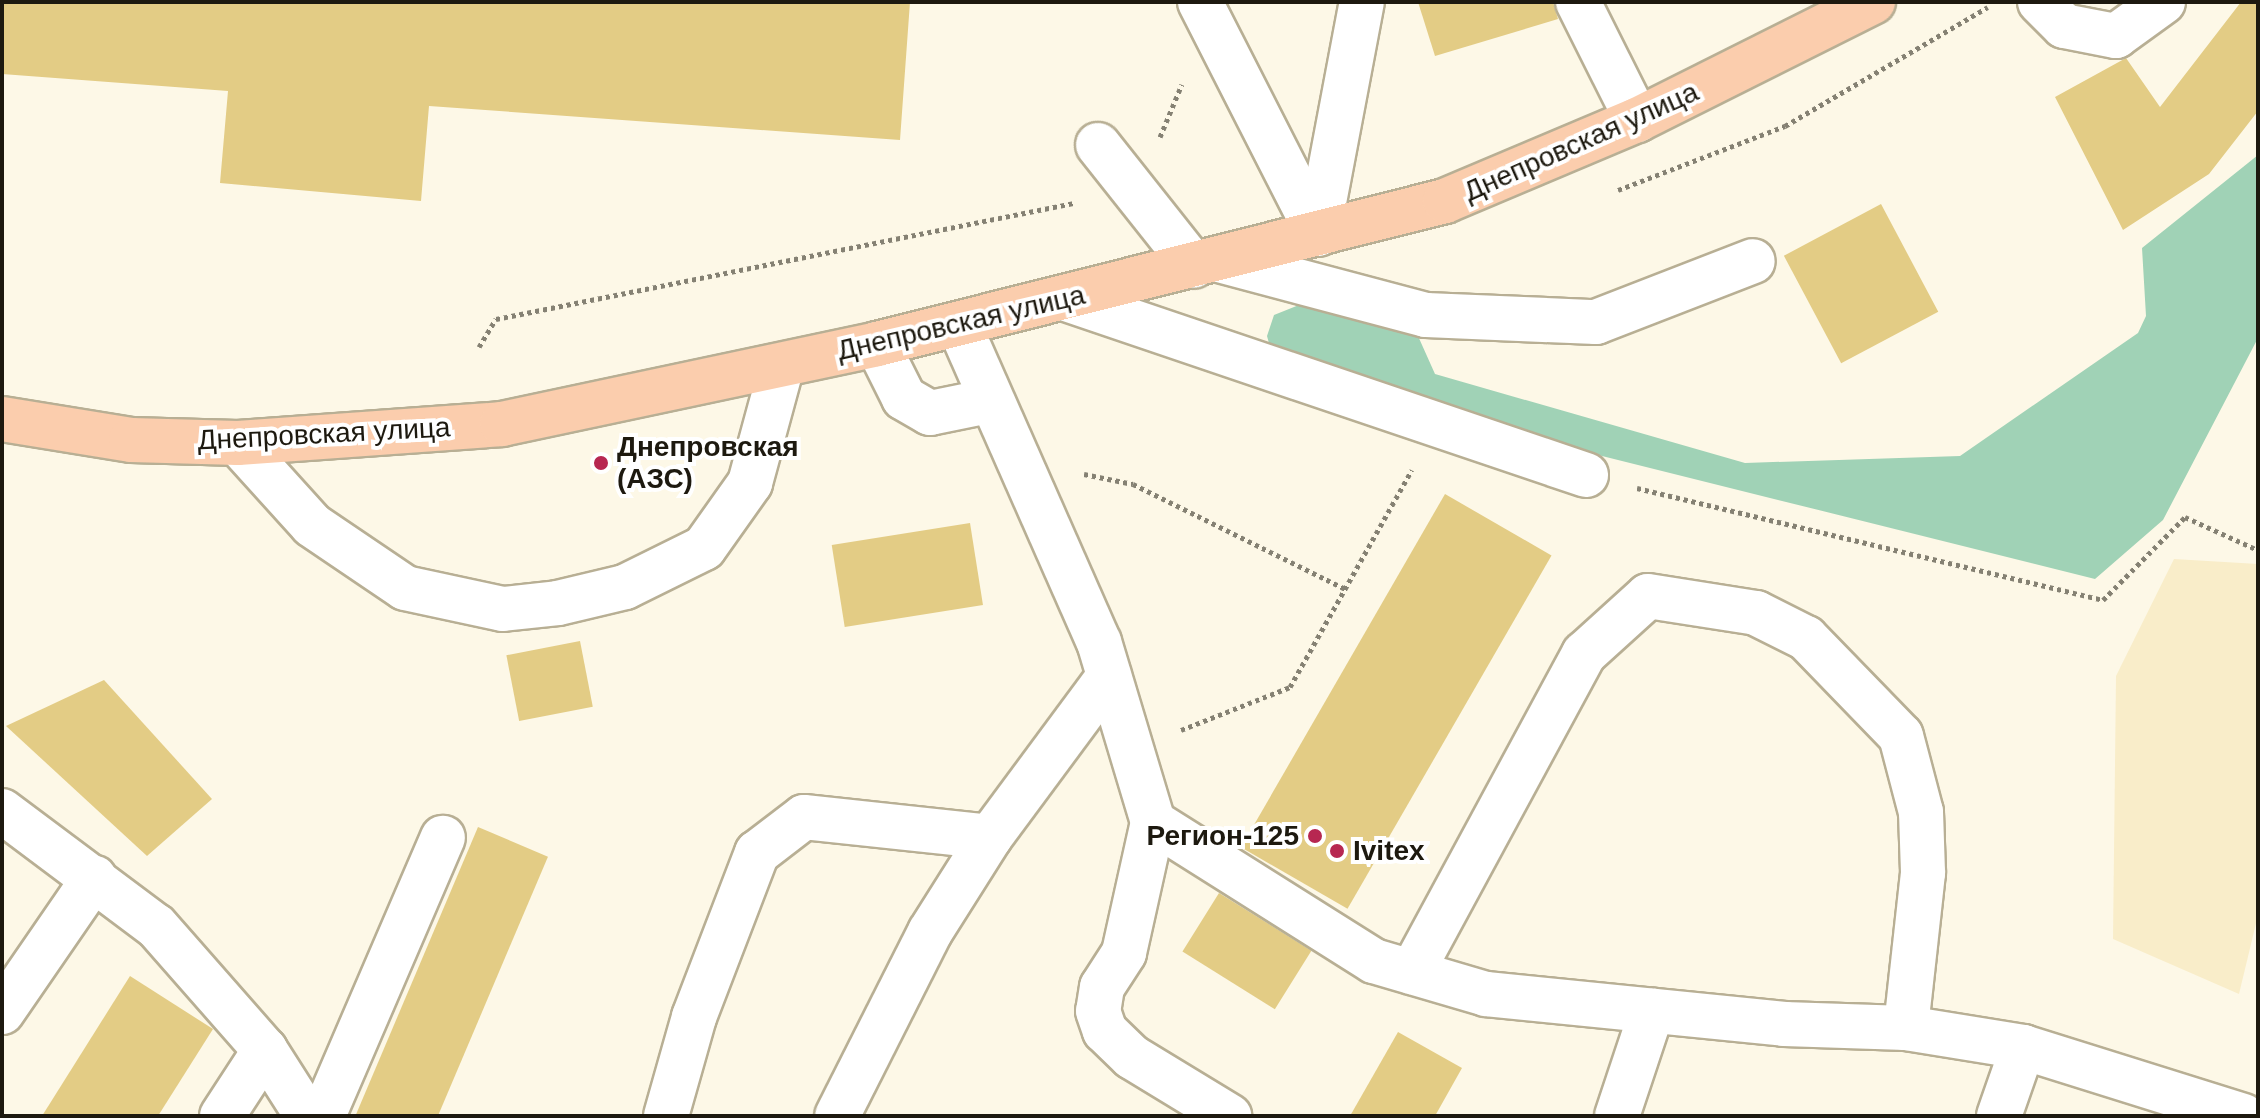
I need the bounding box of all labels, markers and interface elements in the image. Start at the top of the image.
street label: Днепровская улица [1459,75,1703,209]
street label: Днепровская улица [834,278,1088,368]
street label: Днепровская улица [197,411,451,457]
place label: Днепровская (АЗС) [617,430,799,496]
marker: Днепровская (АЗС) [592,454,610,472]
place label: Регион-125 [1147,819,1299,853]
marker: Регион-125 [1306,827,1324,845]
place label: Ivitex [1353,834,1425,868]
marker: Ivitex [1328,842,1346,860]

